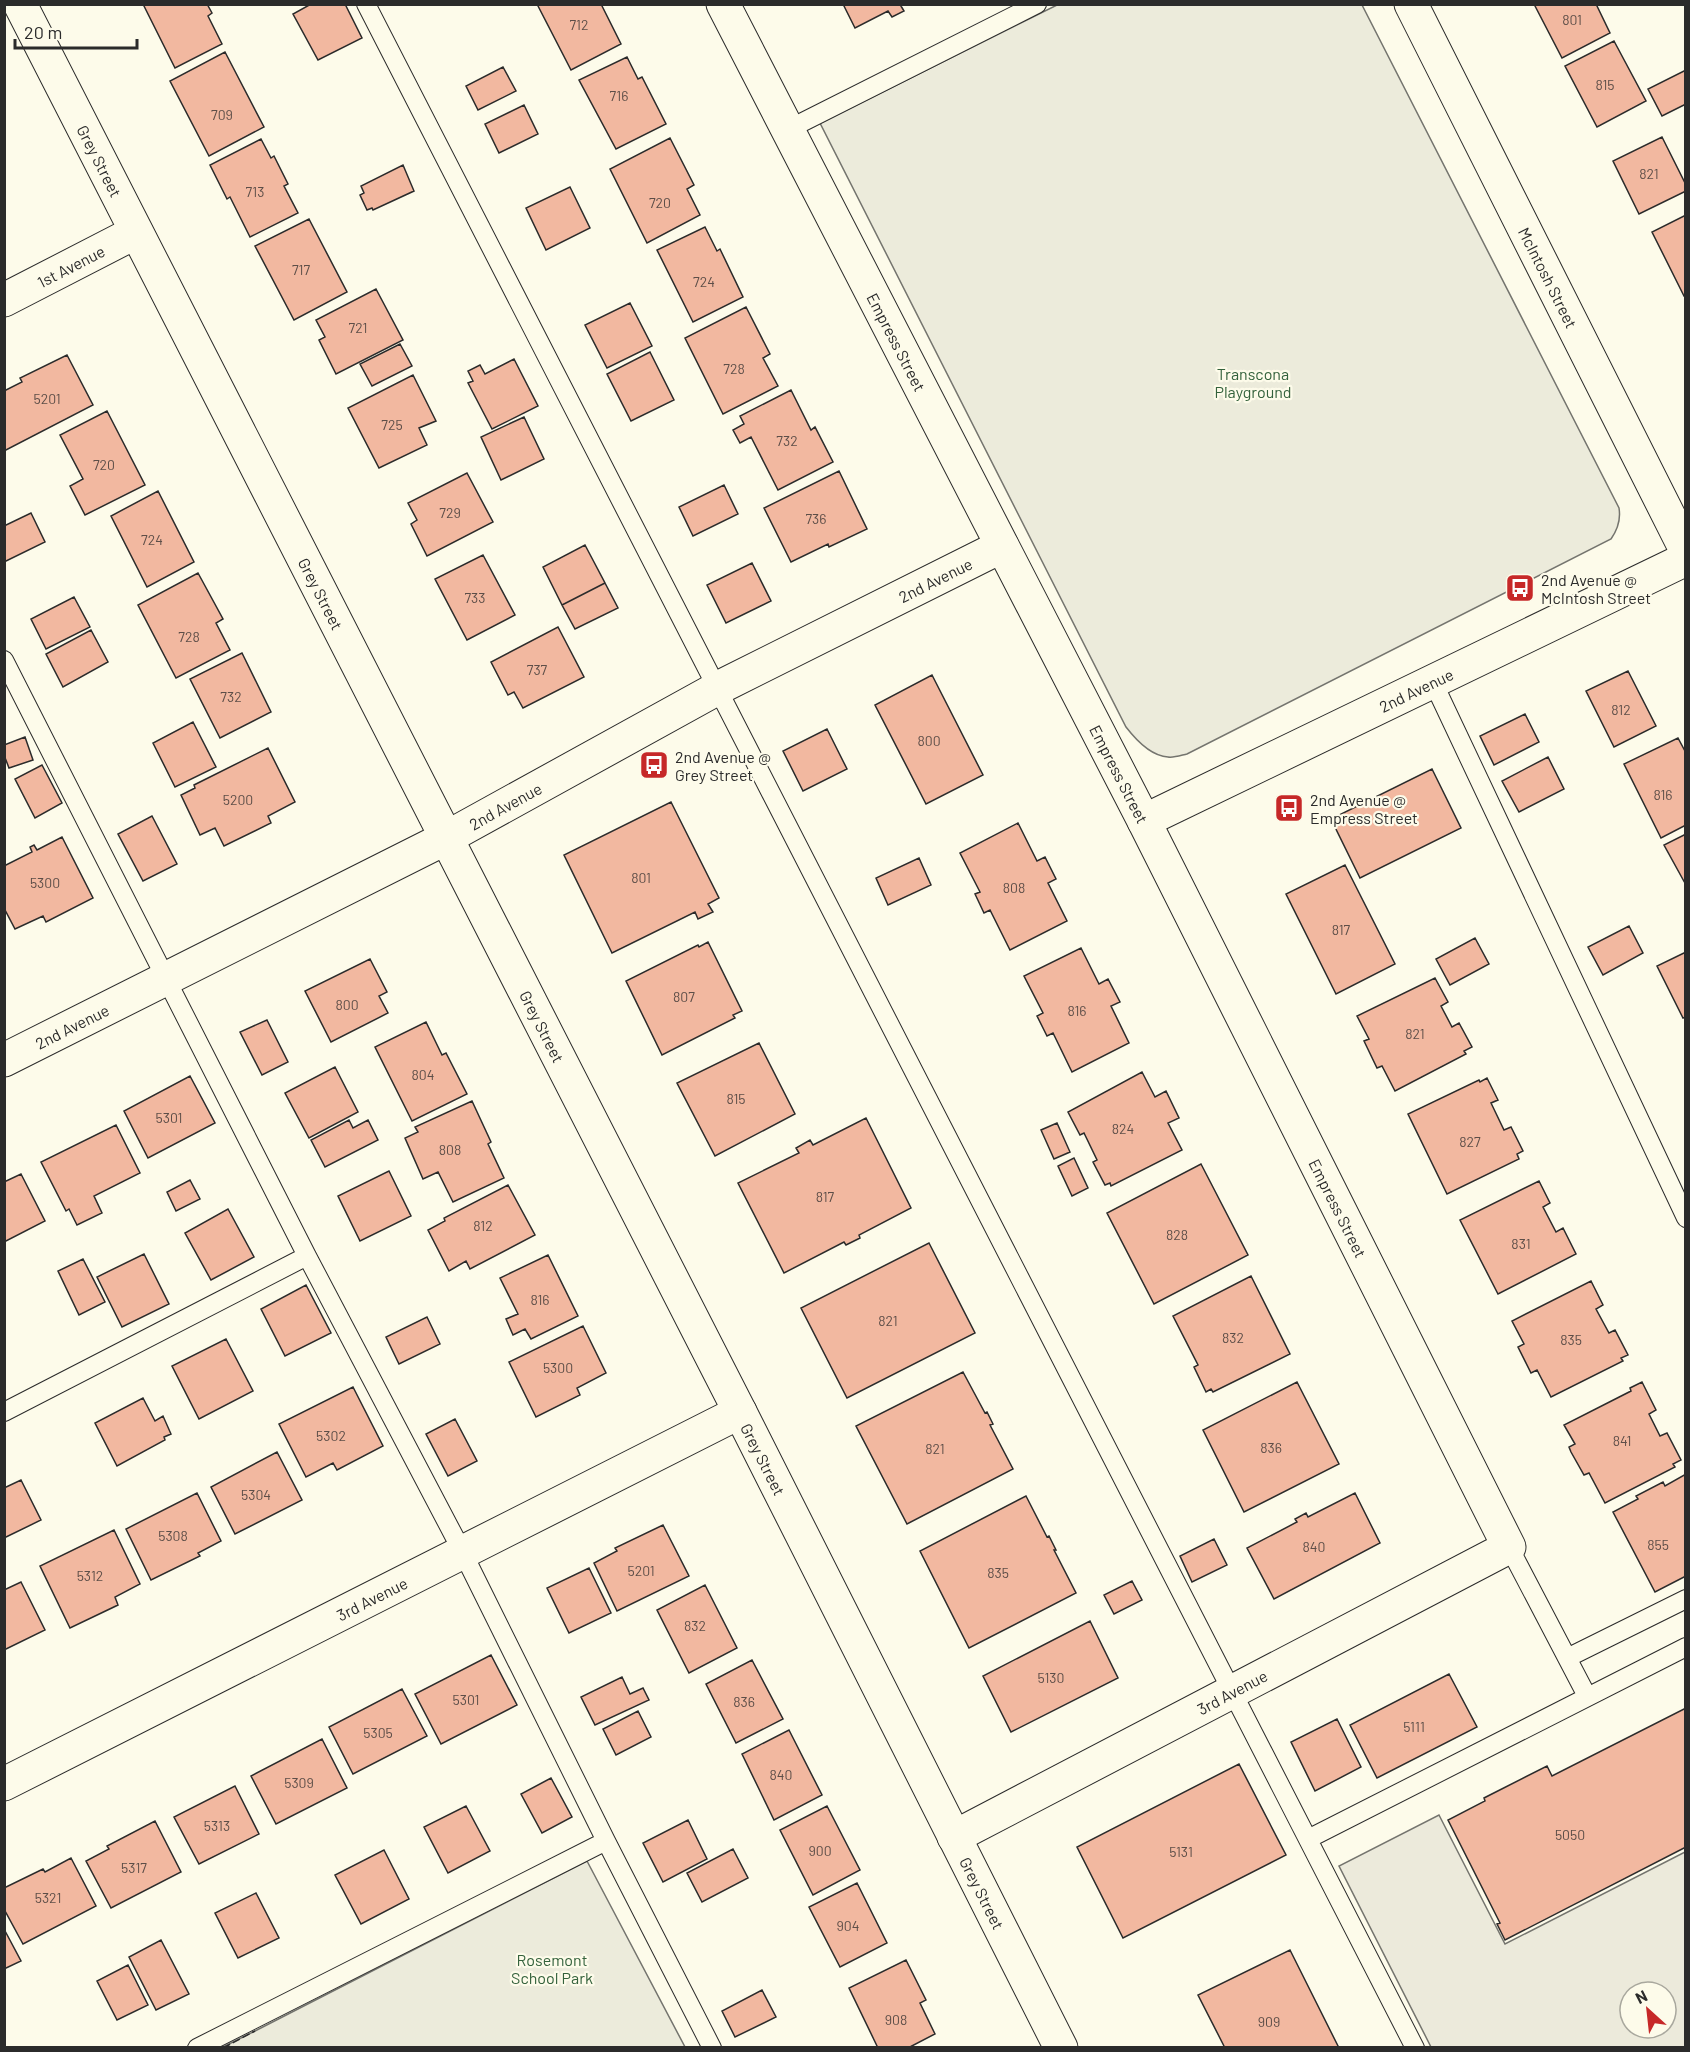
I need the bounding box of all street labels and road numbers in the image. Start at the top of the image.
street label: Grey Street [74,122,126,200]
street label: McIntosh Street [1515,224,1582,331]
street label: 1st Avenue [34,240,108,291]
street label: Empress Street [864,289,930,394]
street label: 2nd Avenue [895,553,975,606]
street label: Grey Street [295,554,348,633]
street label: 2nd Avenue [1376,664,1456,716]
street label: Empress Street [1087,721,1153,826]
street label: 2nd Avenue [465,778,545,833]
street label: Grey Street [516,987,569,1065]
street label: 2nd Avenue [32,999,112,1052]
street label: Empress Street [1306,1155,1371,1260]
street label: Grey Street [738,1420,790,1498]
street label: 3rd Avenue [333,1572,410,1624]
street label: 3rd Avenue [1194,1666,1270,1718]
street label: Grey Street [957,1854,1009,1932]

